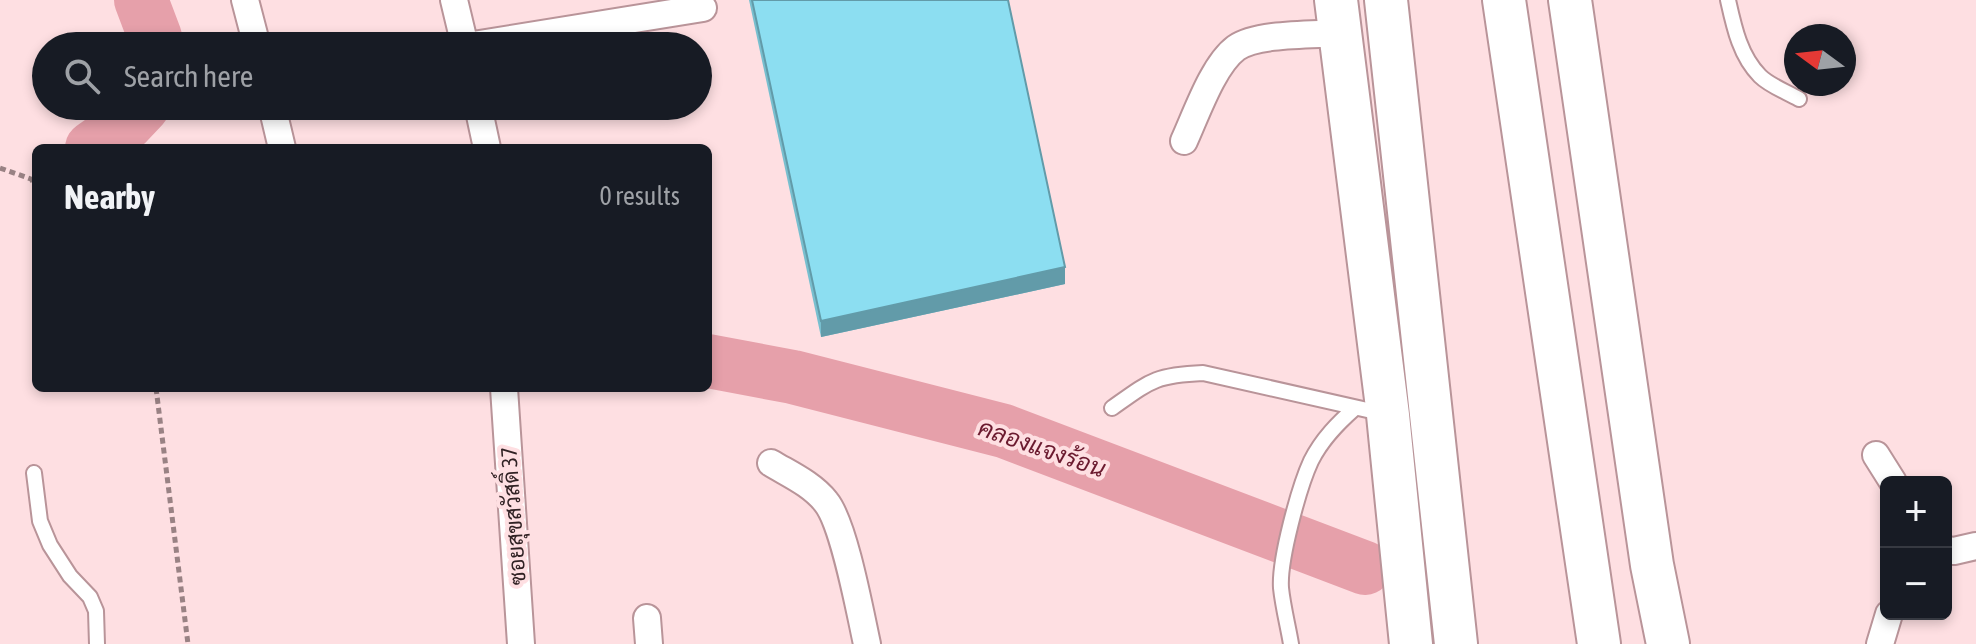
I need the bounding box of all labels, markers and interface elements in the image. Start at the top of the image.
north arrow [1784,24,1856,96]
search box [32,32,712,120]
icon: search [60,54,104,98]
text: Search here [124,59,253,93]
text: Nearby [64,177,155,216]
text: 0 results [599,181,680,211]
water label: คลองแจงร้อน [975,414,1109,482]
street label: ซอยสุขสวัสดิ์ 37 [489,446,534,586]
map controls [1880,476,1952,620]
button: + [1880,476,1952,548]
button: − [1880,548,1952,620]

